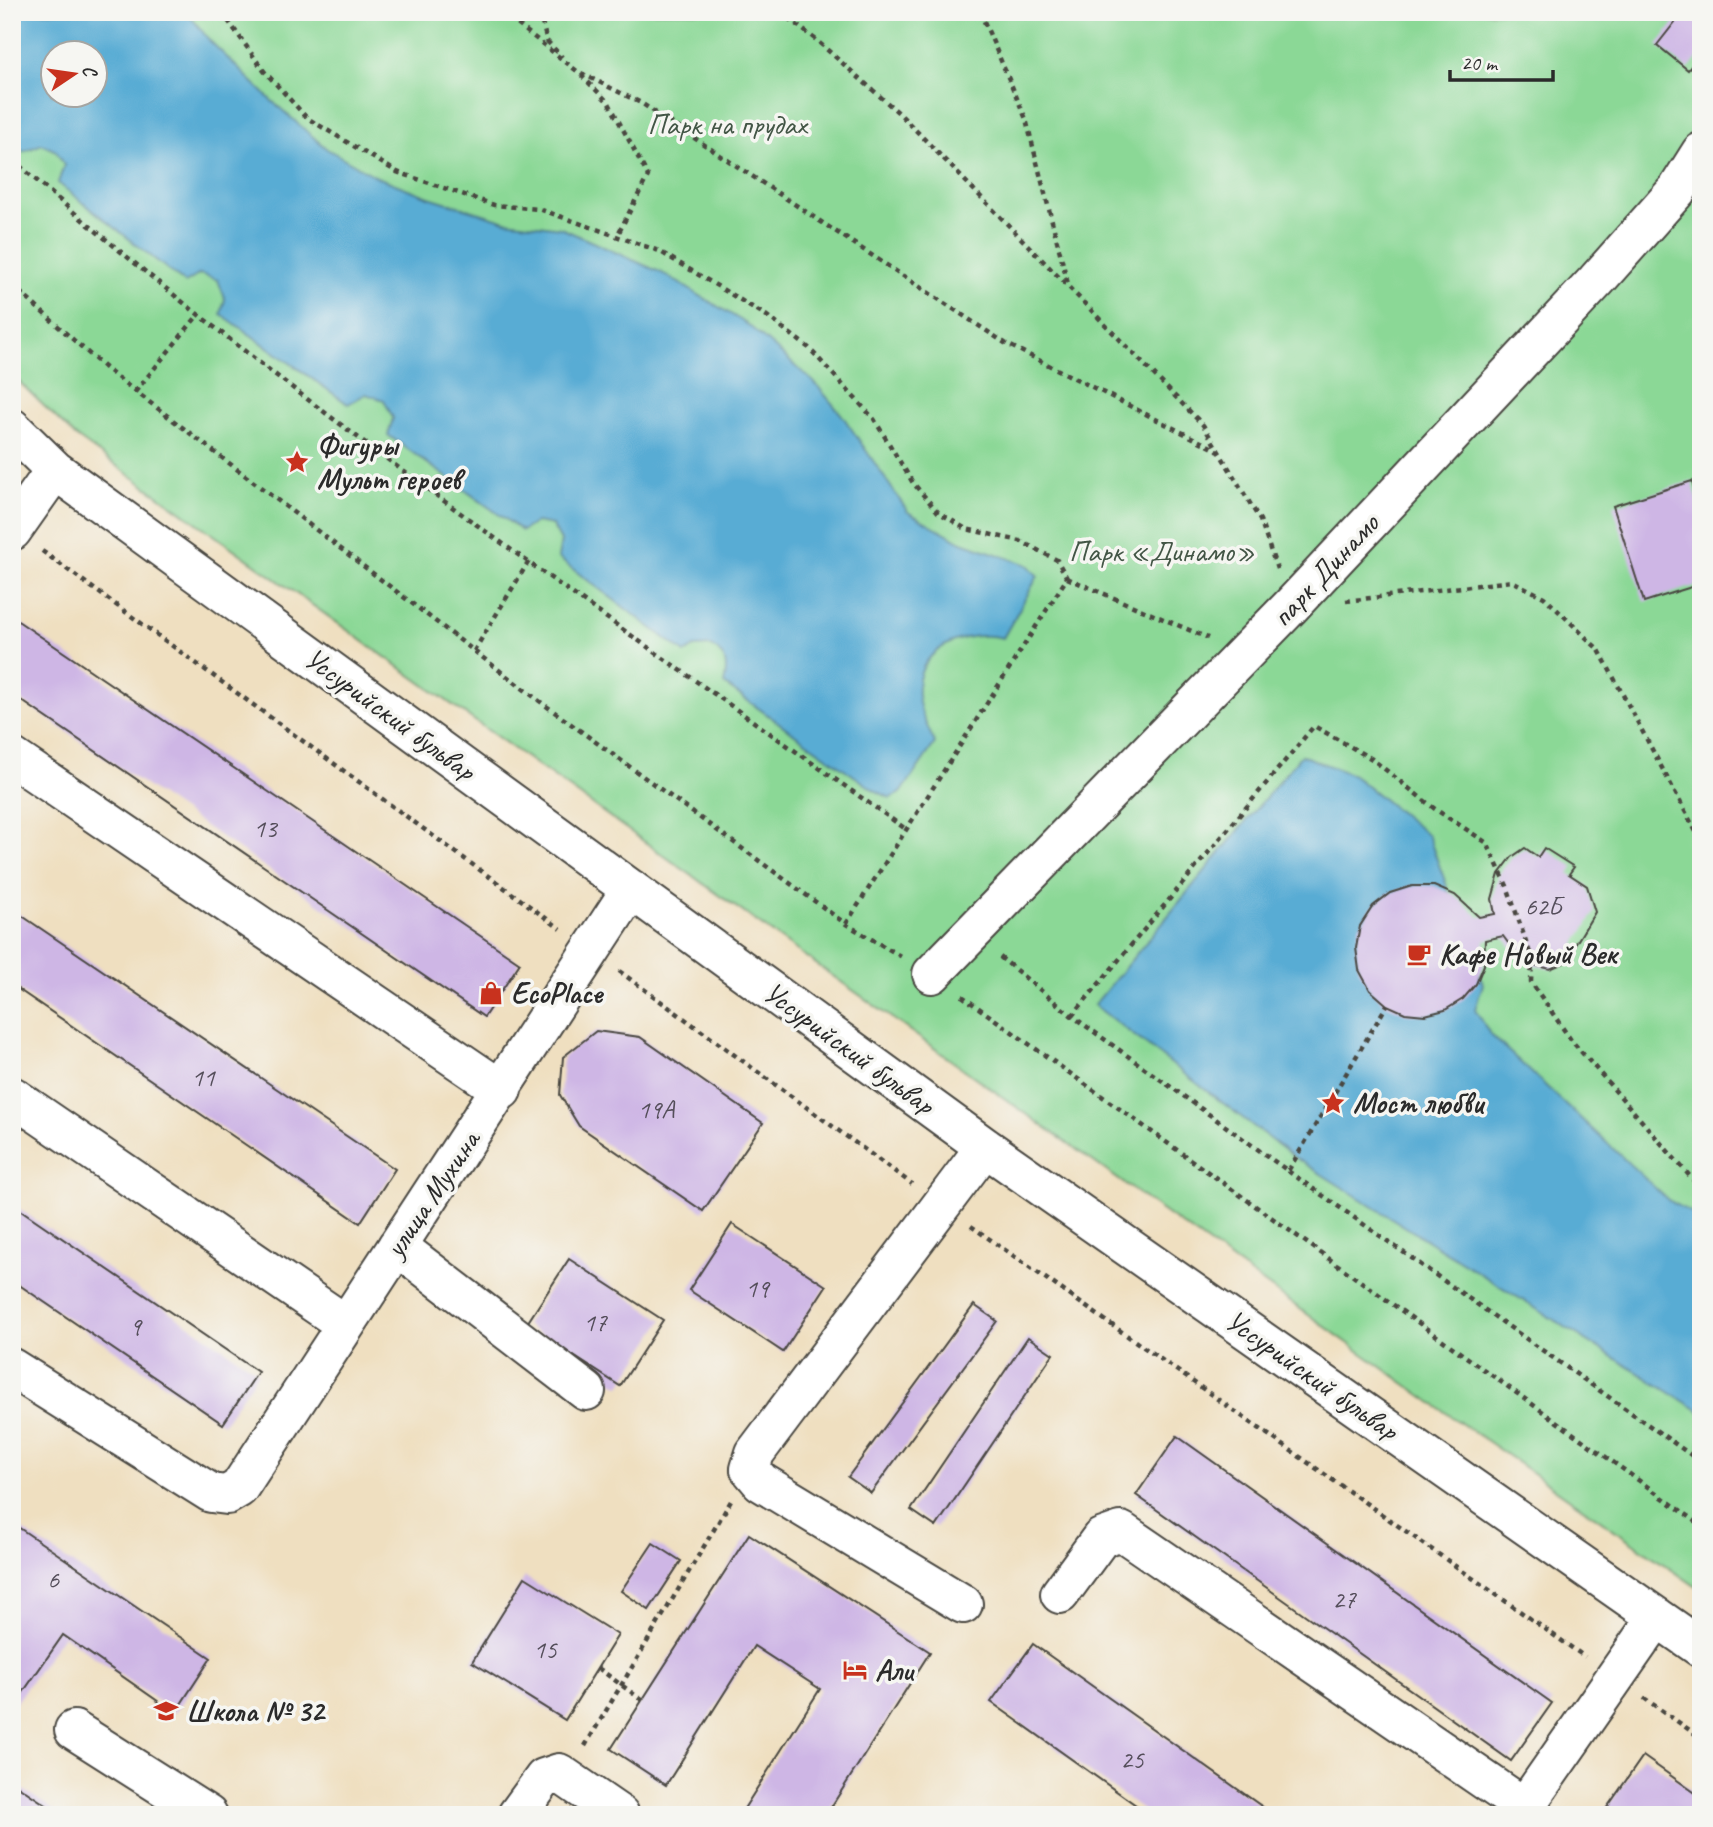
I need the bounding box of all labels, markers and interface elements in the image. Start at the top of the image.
north arrow [38,38,108,108]
scale bar [1450,38,1554,82]
text: 20 m [1461,50,1499,76]
text: С [77,63,103,80]
park label: Парк на прудах [648,105,809,143]
place label: Фигуры Мульт героев [317,426,466,498]
place icon: Фигуры Мульт героев [283,448,311,476]
street label: парк Динамо [1263,504,1388,635]
park label: Парк «Динамо» [1069,532,1255,570]
street label: Уссурийский бульвар [297,639,484,790]
house number: 13 [253,812,279,845]
house number: 62Б [1525,890,1565,923]
place label: Кафе Новый Век [1439,935,1620,973]
cafe icon: Кафе Новый Век [1405,940,1433,968]
street label: Уссурийский бульвар [756,973,943,1124]
place label: EcoPlace [511,974,604,1012]
shop icon: EcoPlace [477,979,505,1007]
house number: 11 [191,1061,216,1094]
place label: Мост любви [1353,1084,1486,1122]
place icon: Мост любви [1319,1089,1347,1117]
house number: 19А [638,1093,676,1126]
street label: улица Мухина [375,1121,490,1266]
house number: 19 [745,1272,771,1305]
street label: Уссурийский бульвар [1218,1301,1407,1450]
house number: 17 [583,1306,608,1339]
house number: 9 [129,1310,143,1343]
house number: 6 [47,1563,60,1596]
house number: 27 [1332,1583,1357,1616]
house number: 15 [533,1633,558,1666]
place label: Али [875,1651,915,1689]
hotel icon: Али [841,1656,869,1684]
place label: Школа № 32 [186,1692,326,1730]
school or university icon: Школа № 32 [152,1697,180,1725]
house number: 25 [1120,1743,1145,1776]

